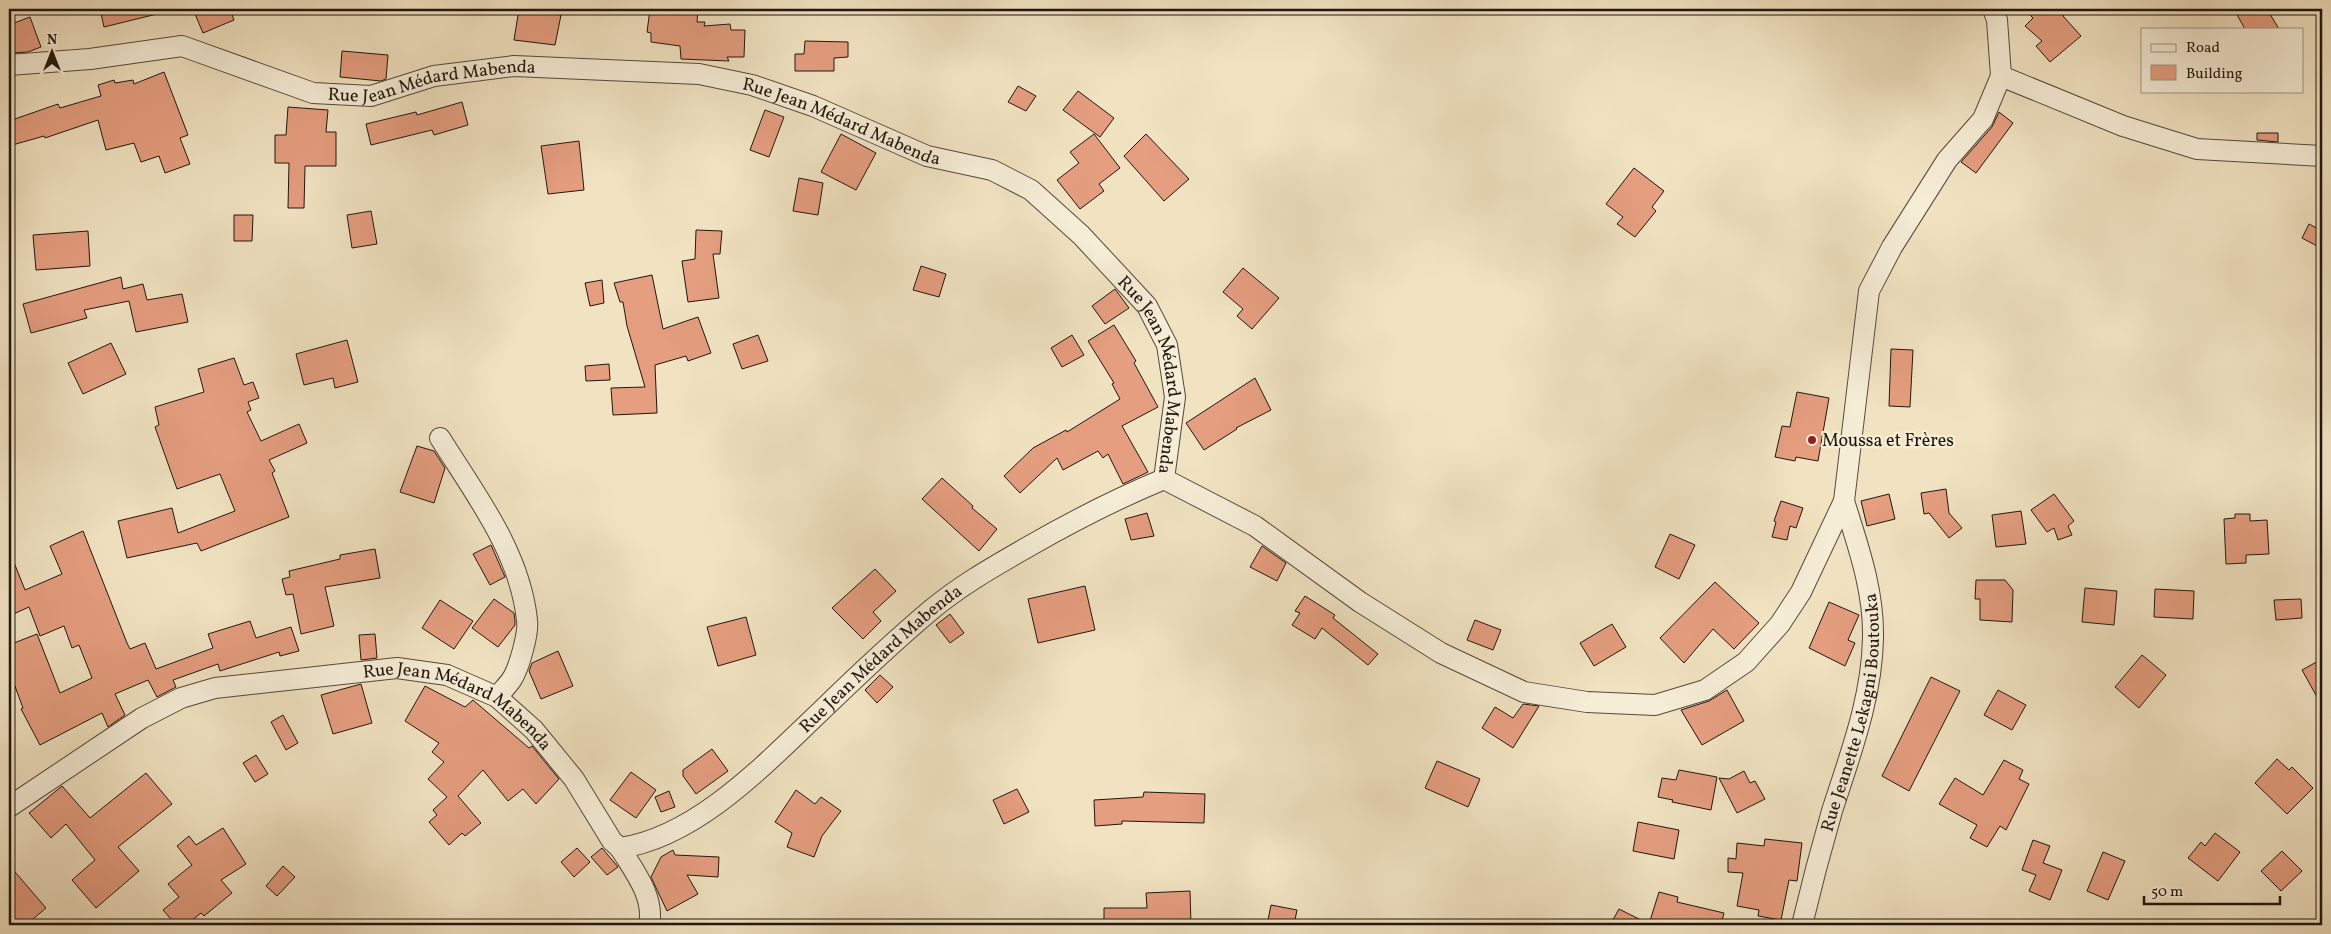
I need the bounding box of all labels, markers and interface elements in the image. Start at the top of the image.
north arrow [28,28,78,78]
legend [2141,28,2304,92]
text: N [47,31,57,50]
text: Road [2186,38,2220,59]
street label: Rue Jean Médard Mabenda [327,55,536,110]
text: Building [2186,64,2243,85]
street label: Rue Jean Médard Mabenda [740,72,943,173]
street label: Rue Jean Médard Mabenda [1111,271,1186,475]
place label: Moussa et Frères [1822,429,1954,454]
marker: Moussa et Frères [1806,434,1818,446]
street label: Rue Jean Médard Mabenda [794,579,968,739]
street label: Rue Jeanette Lekagni Boutouka [1816,592,1887,835]
street label: Rue Jean Médard Mabenda [362,657,557,757]
scale bar [2144,874,2280,906]
text: 50 m [2151,882,2183,903]

